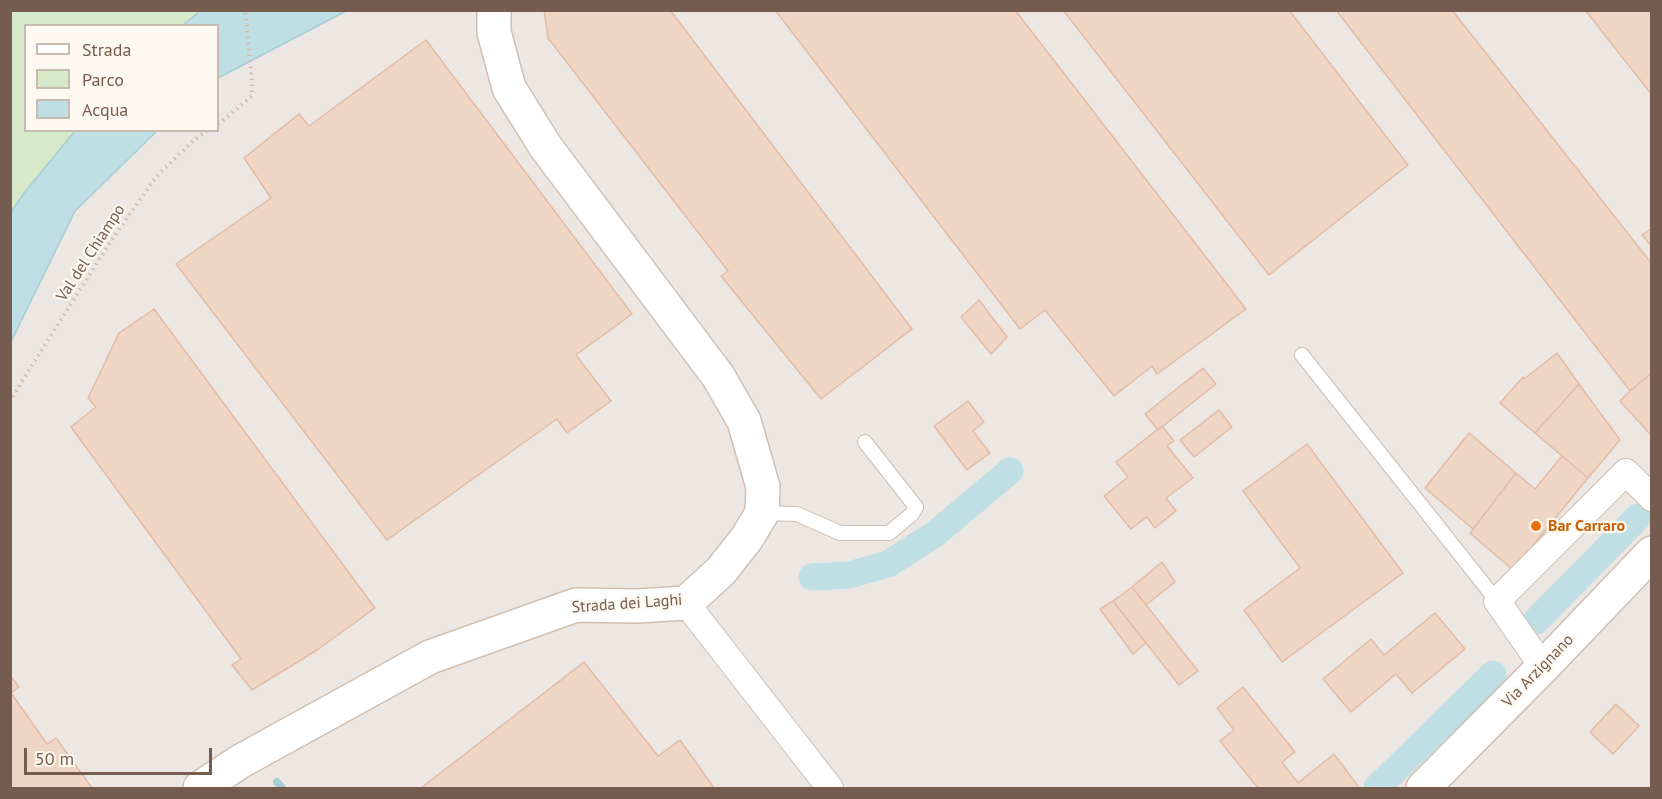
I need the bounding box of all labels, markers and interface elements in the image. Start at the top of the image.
legend [24,24,219,132]
text: Strada [82,38,131,61]
text: Parco [82,68,124,91]
text: Acqua [82,98,128,121]
street label: Val del Chiampo [53,201,129,305]
place label: Bar Carraro [1548,516,1625,536]
marker: Bar Carraro [1529,519,1543,533]
street label: Strada dei Laghi [571,591,683,617]
street label: Via Arzignano [1498,630,1578,712]
scale bar [27,736,214,774]
text: 50 m [35,747,74,770]

